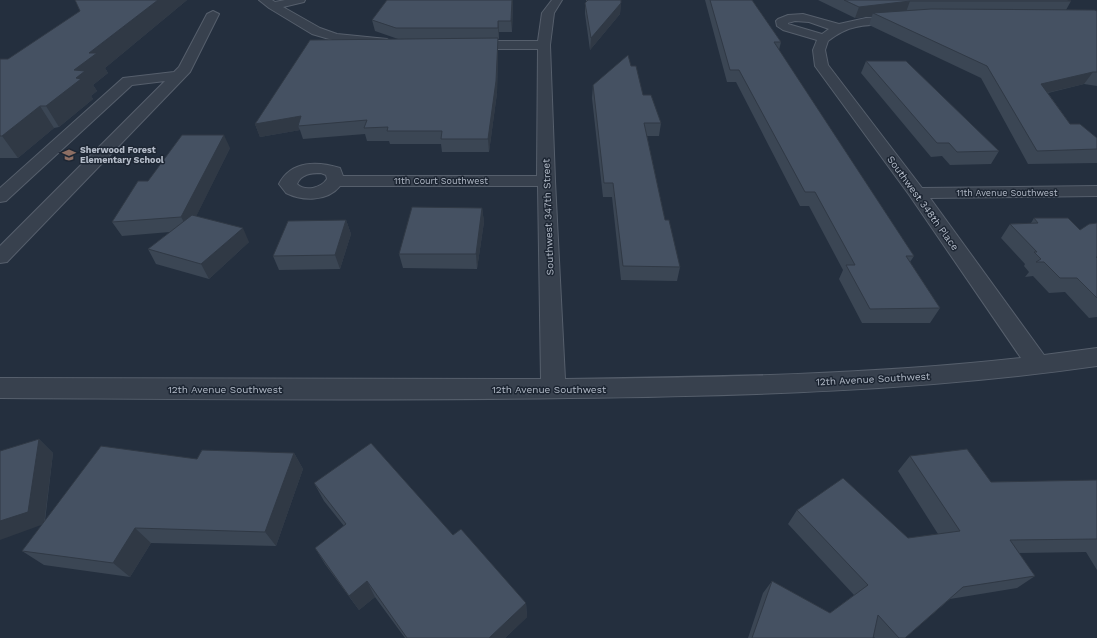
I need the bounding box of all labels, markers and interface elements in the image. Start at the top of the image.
place label: Sherwood Forest Elementary School [80,145,164,165]
school or university icon: Sherwood Forest Elementary School [61,147,77,163]
street label: Southwest 348th Place [885,154,961,252]
street label: Southwest 347th Street [540,158,556,275]
street label: 11th Court Southwest [394,176,488,186]
street label: 11th Avenue Southwest [956,188,1058,198]
street label: 12th Avenue Southwest [816,370,931,387]
street label: 12th Avenue Southwest [168,384,283,395]
street label: 12th Avenue Southwest [492,384,607,395]

